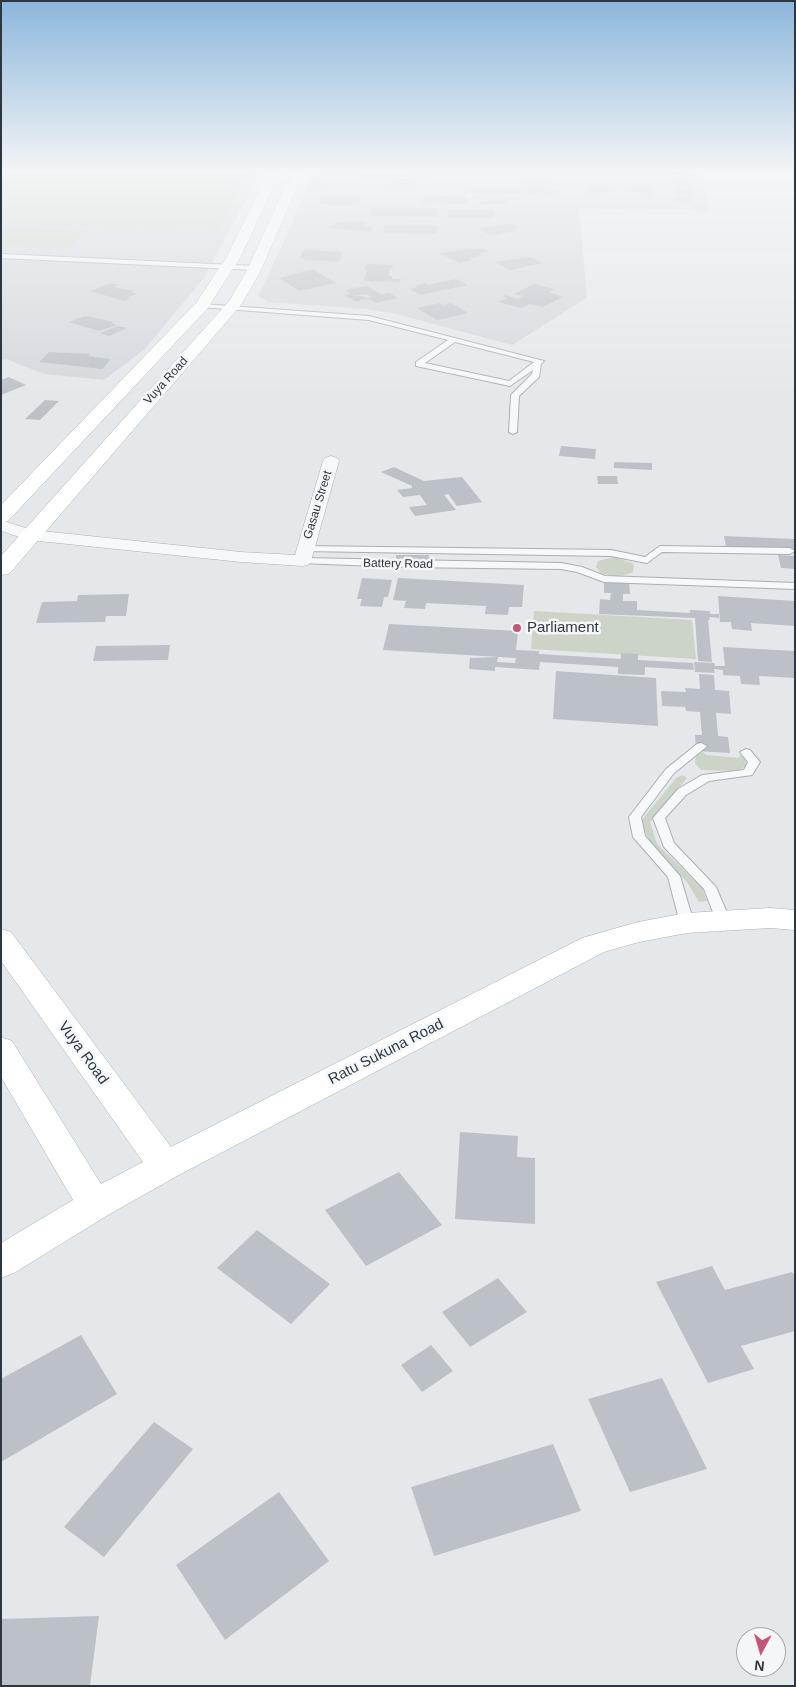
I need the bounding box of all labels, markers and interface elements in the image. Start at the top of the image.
street label: Vuya Road [141,354,191,408]
street label: Gasau Street [301,469,335,541]
street label: Battery Road [363,556,433,572]
place label: Parliament [527,619,599,637]
marker: Parliament [511,622,523,634]
street label: Ratu Sukuna Road [325,1015,447,1089]
street label: Vuya Road [54,1018,112,1088]
north arrow [736,1627,786,1677]
text: N [754,1657,765,1674]

